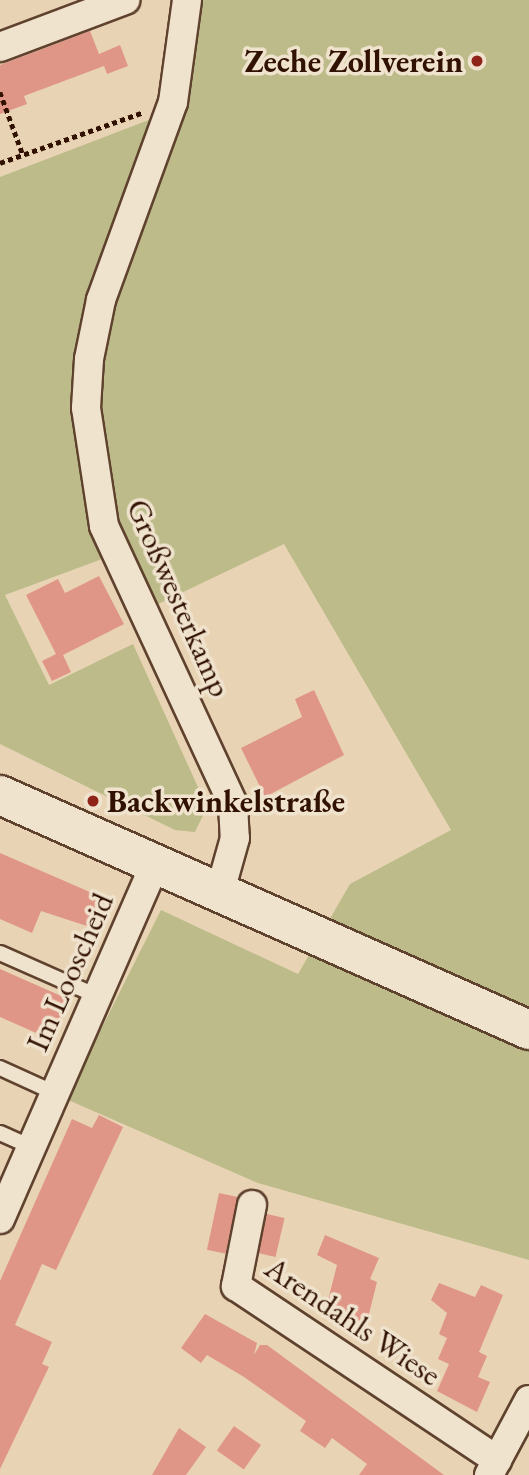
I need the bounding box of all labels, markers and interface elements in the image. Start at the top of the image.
place label: Zeche Zollverein [245,42,463,80]
marker: Zeche Zollverein [469,53,485,69]
street label: Großwesterkamp [118,493,240,703]
place label: Backwinkelstraße [107,782,345,820]
marker: Backwinkelstraße [85,793,101,809]
street label: Im Looscheid [18,887,122,1057]
street label: Arendahls Wiese [258,1248,448,1394]

